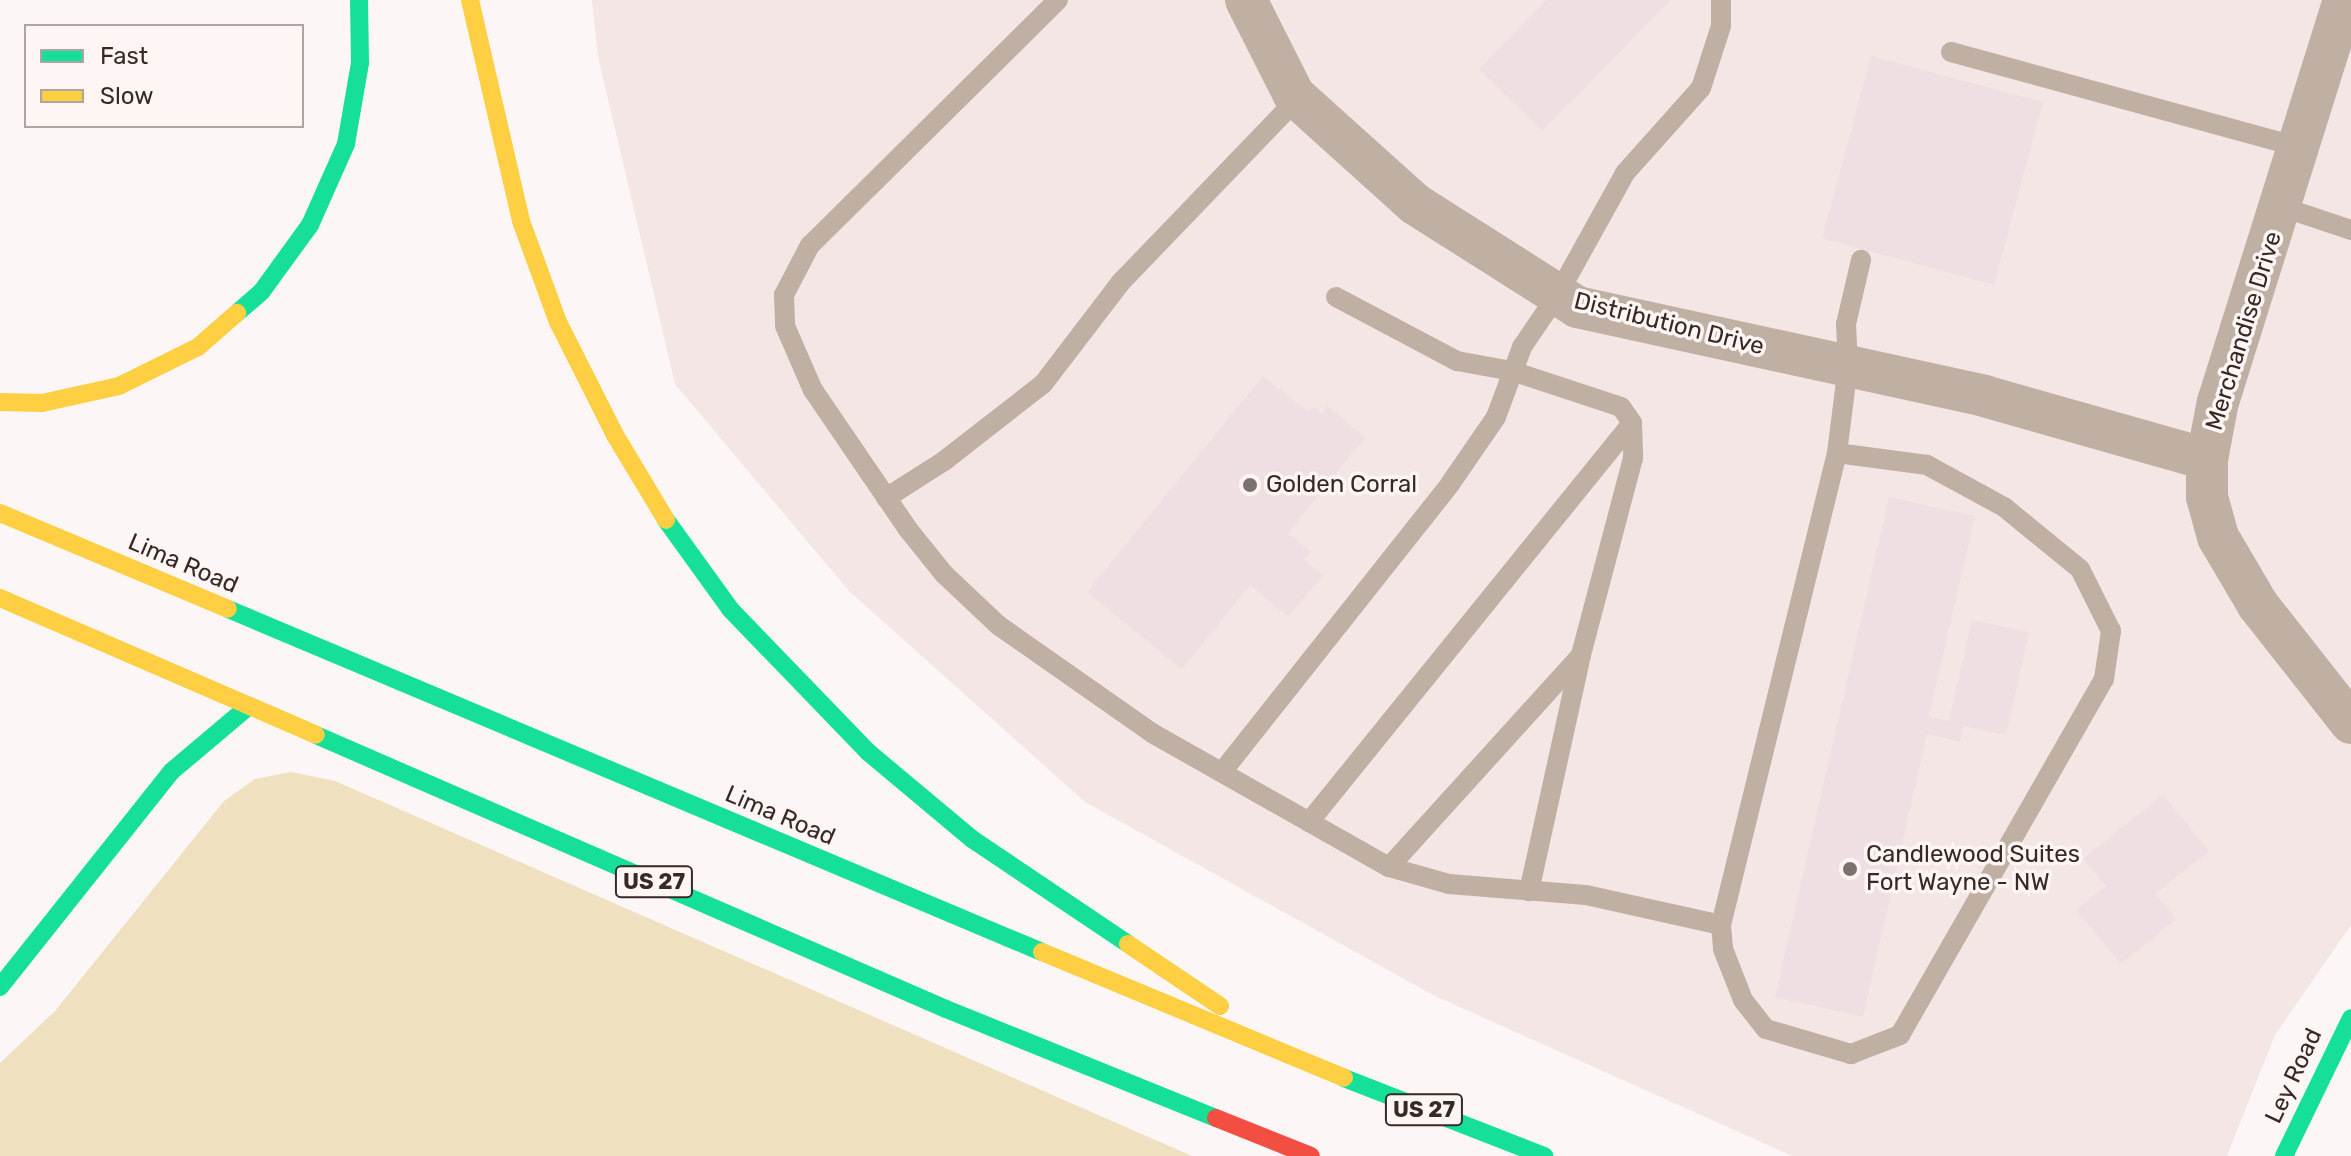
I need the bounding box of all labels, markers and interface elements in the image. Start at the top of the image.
legend [24,24,304,128]
text: Fast [100,42,148,70]
text: Slow [100,82,153,110]
street label: Merchandise Drive [2200,228,2288,434]
street label: Distribution Drive [1571,286,1767,362]
place label: Golden Corral [1266,471,1417,499]
marker: Golden Corral [1241,476,1259,494]
street label: Lima Road [124,528,242,600]
street label: Lima Road [721,780,839,852]
place label: Candlewood Suites Fort Wayne - NW [1866,841,2080,897]
marker: Candlewood Suites Fort Wayne - NW [1841,860,1859,878]
road number: US 27 [614,864,694,900]
street label: Ley Road [2259,1024,2329,1128]
road number: US 27 [1384,1092,1464,1128]

